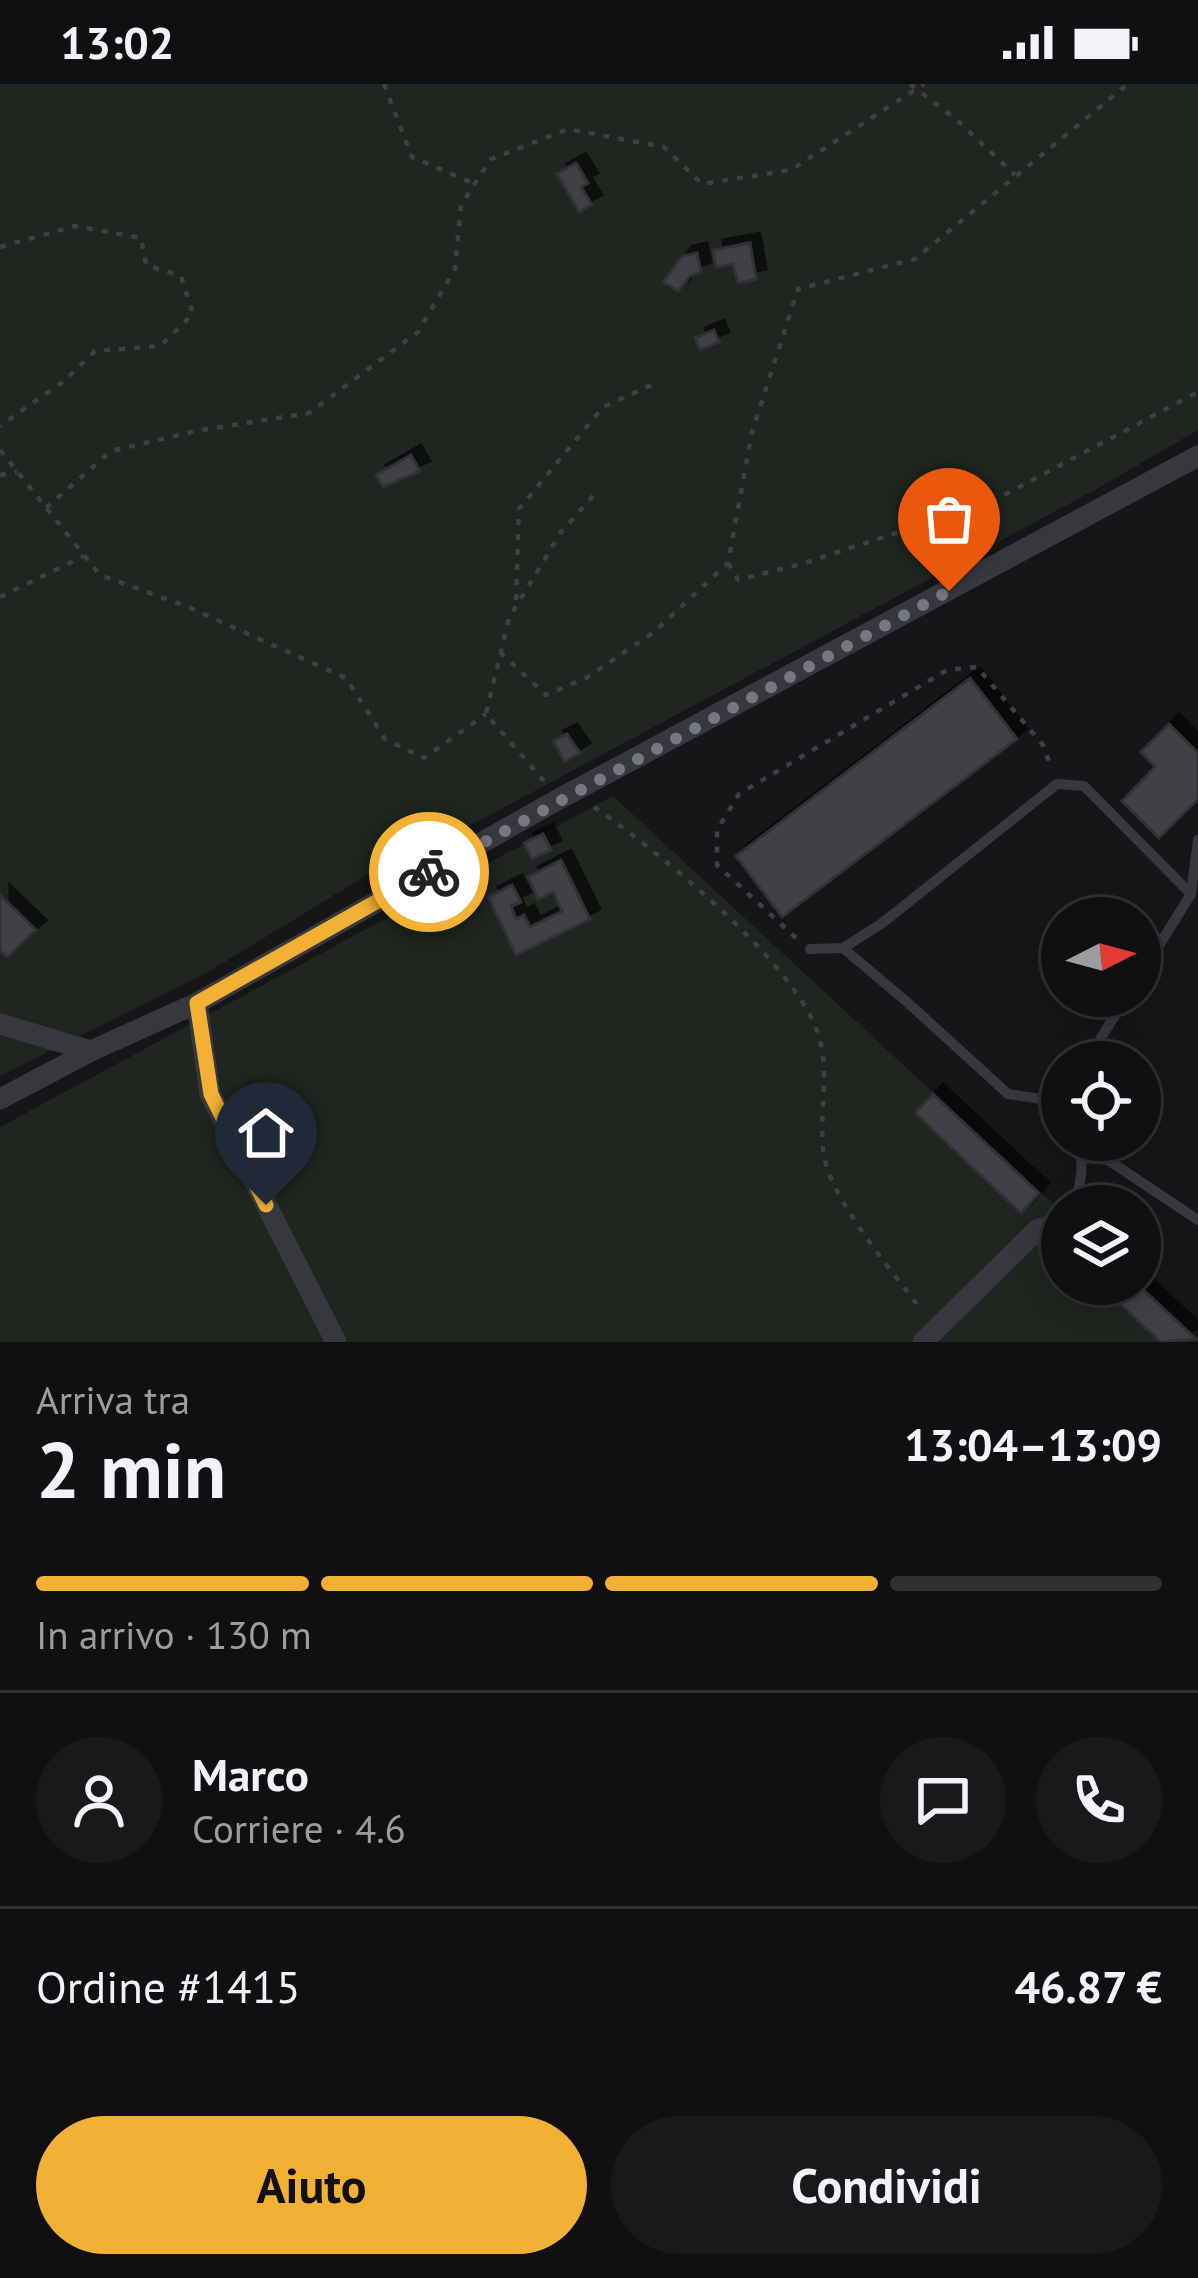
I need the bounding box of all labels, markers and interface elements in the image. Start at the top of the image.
text: 13:02 [60,13,174,71]
pin [898,468,1000,591]
icon: bag [916,486,982,552]
courier [369,812,489,932]
icon: bike [396,839,462,905]
north arrow [1041,897,1161,1017]
map controls [1041,897,1161,1305]
button: locate [1041,1041,1161,1161]
pin [215,1082,317,1205]
icon: home [233,1100,299,1166]
button: layers [1041,1185,1161,1305]
text: Arriva tra [36,1374,190,1425]
text: 13:04–13:09 [904,1415,1162,1473]
text: 2 min [36,1419,226,1520]
text: In arrivo · 130 m [36,1609,312,1660]
button: person [36,1737,162,1863]
button: chat [880,1737,1006,1863]
button: phone [1036,1737,1162,1863]
text: Marco [192,1745,309,1803]
text: Corriere · 4.6 [192,1803,406,1854]
text: Ordine #1415 [36,1957,300,2015]
text: 46.87 € [1014,1957,1162,2015]
button: Aiuto [36,2116,587,2254]
button: Condividi [611,2116,1162,2254]

